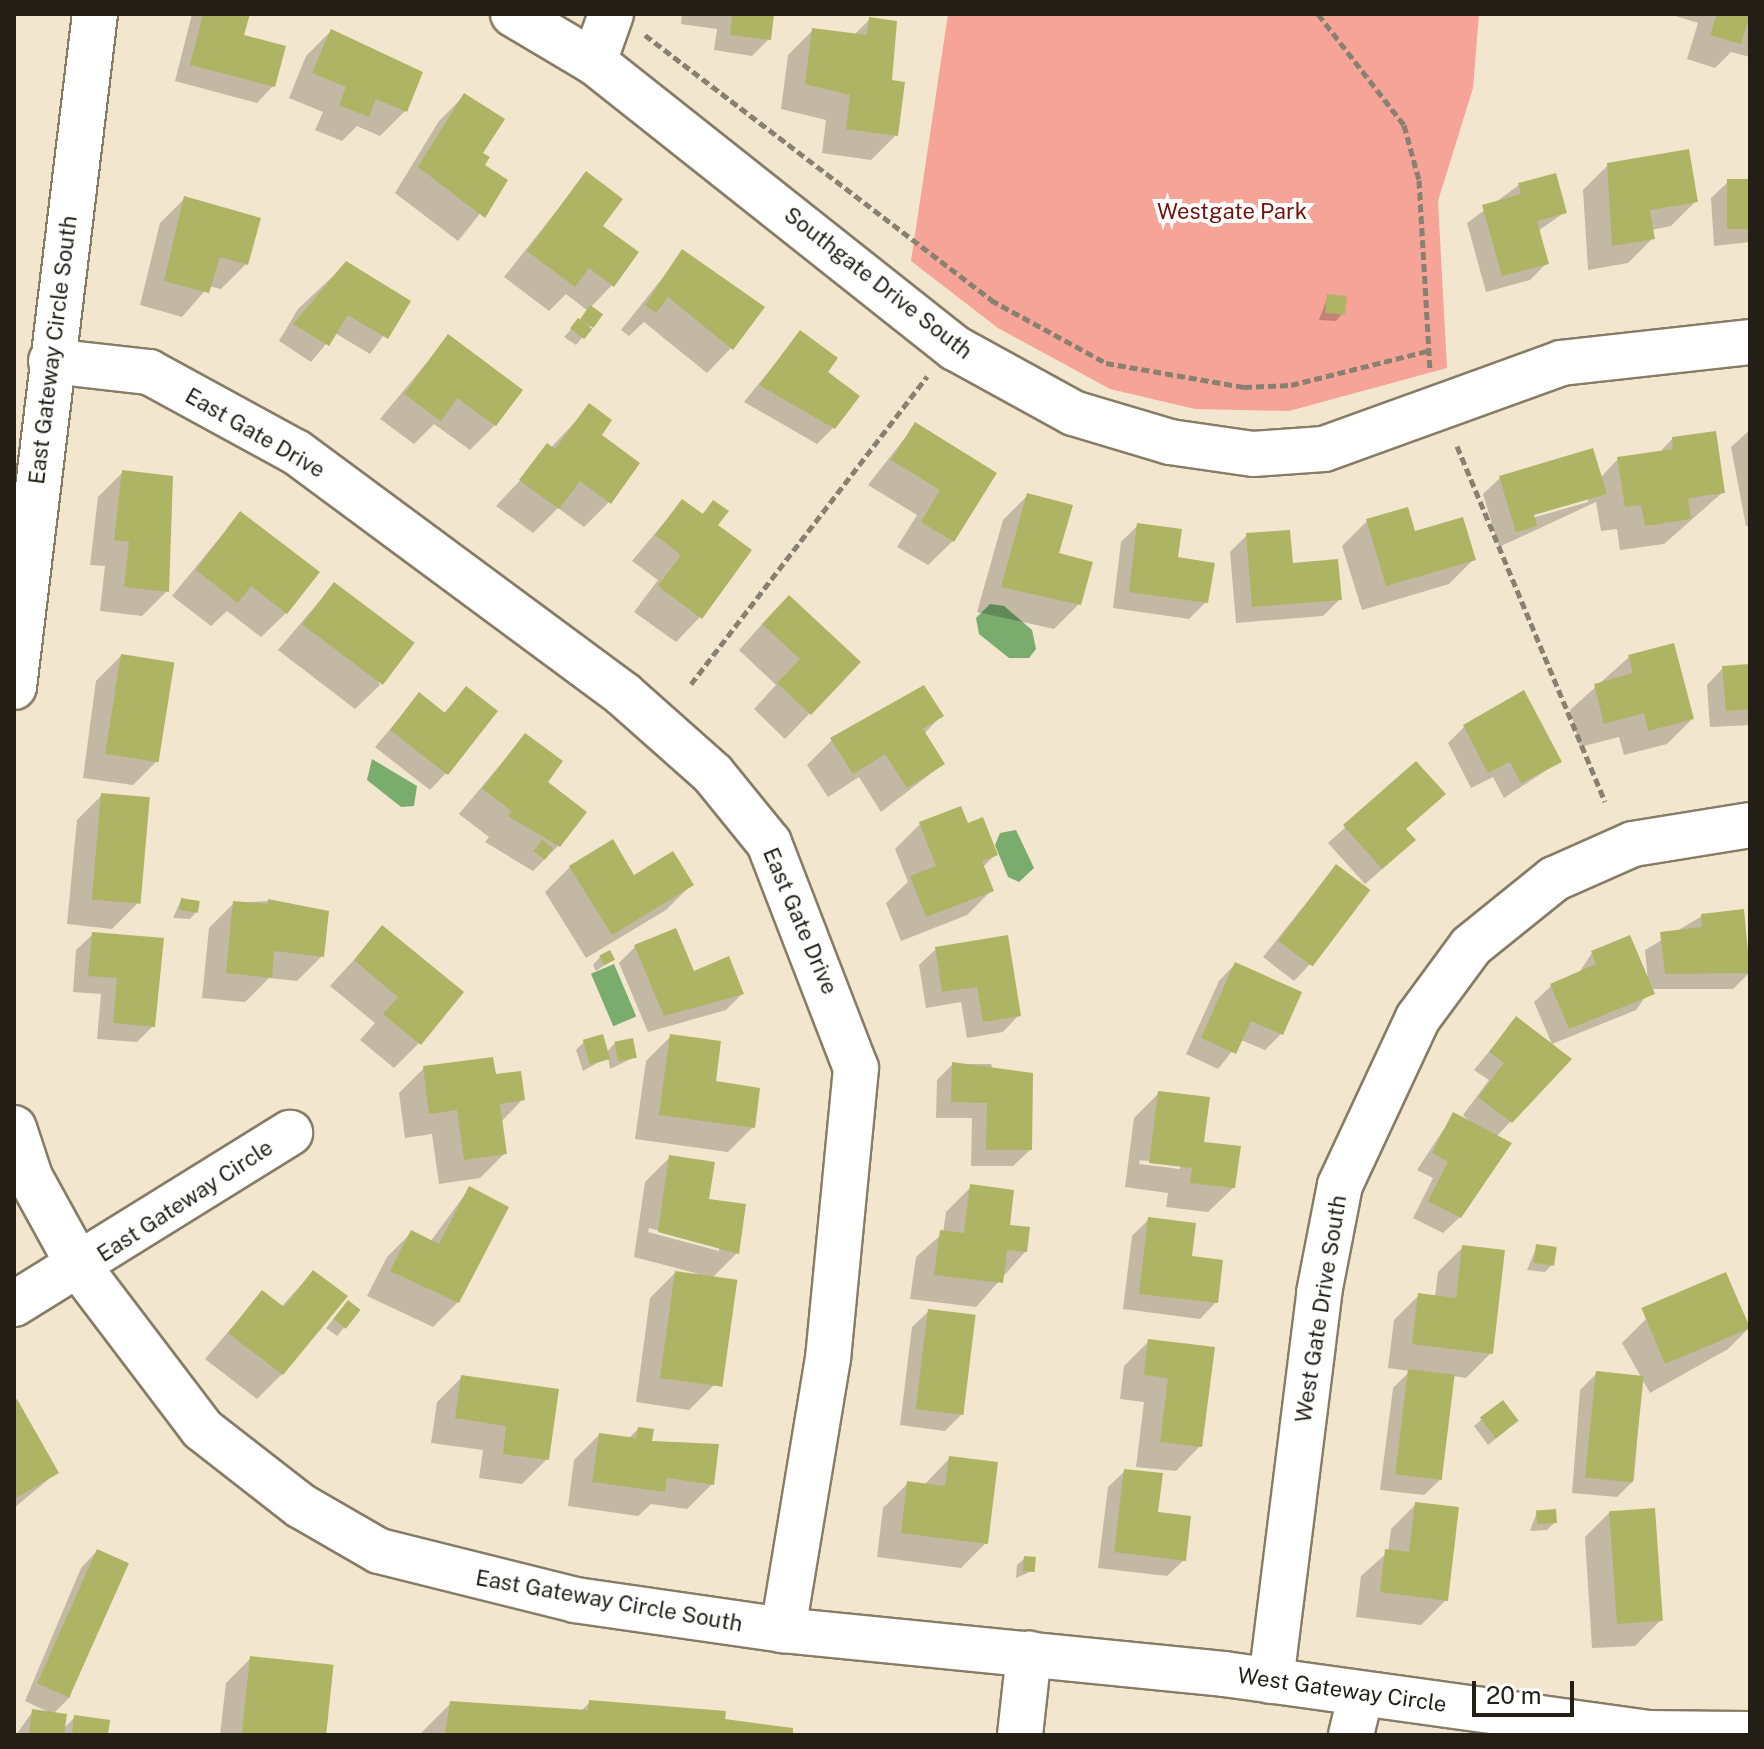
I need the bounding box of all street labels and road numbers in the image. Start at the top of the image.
street label: Southgate Drive South [779,201,977,365]
street label: East Gateway Circle South [23,214,83,486]
street label: East Gate Drive [180,382,330,484]
street label: East Gate Drive [757,844,843,998]
street label: East Gateway Circle [92,1134,278,1268]
street label: West Gate Drive South [1290,1193,1352,1425]
street label: East Gateway Circle South [473,1565,745,1637]
street label: West Gateway Circle [1236,1662,1448,1718]

